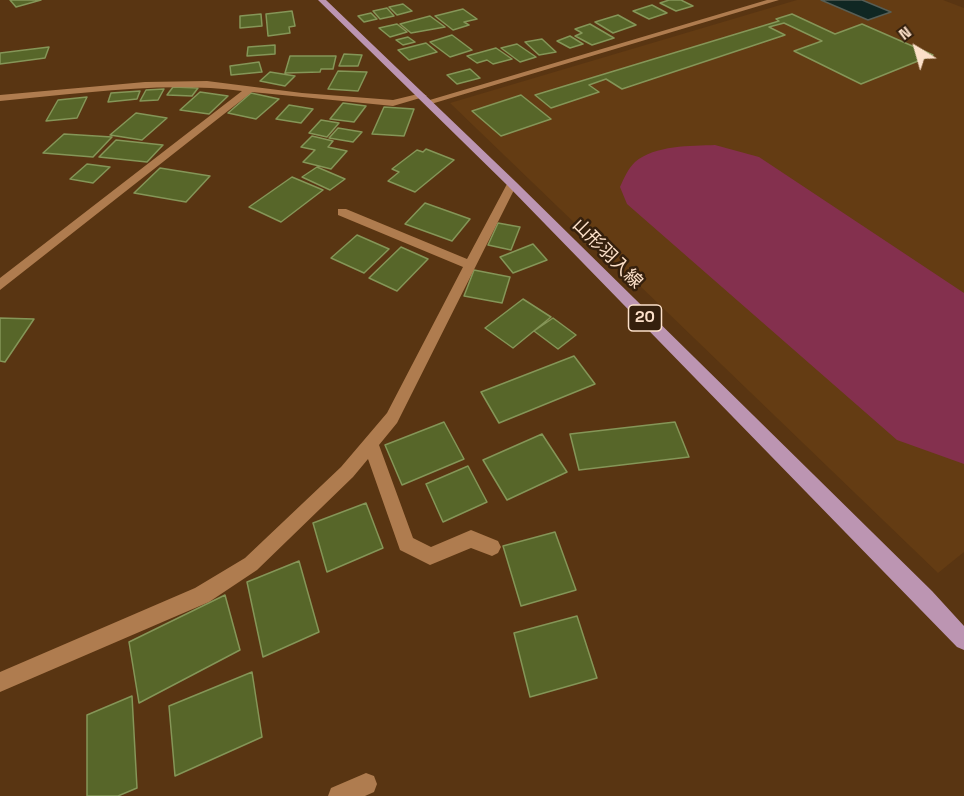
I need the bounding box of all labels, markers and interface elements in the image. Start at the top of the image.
north arrow [886,18,946,78]
text: N [894,22,915,45]
street label: 山形羽入線 [568,215,646,293]
road number: 20 [628,305,662,331]

